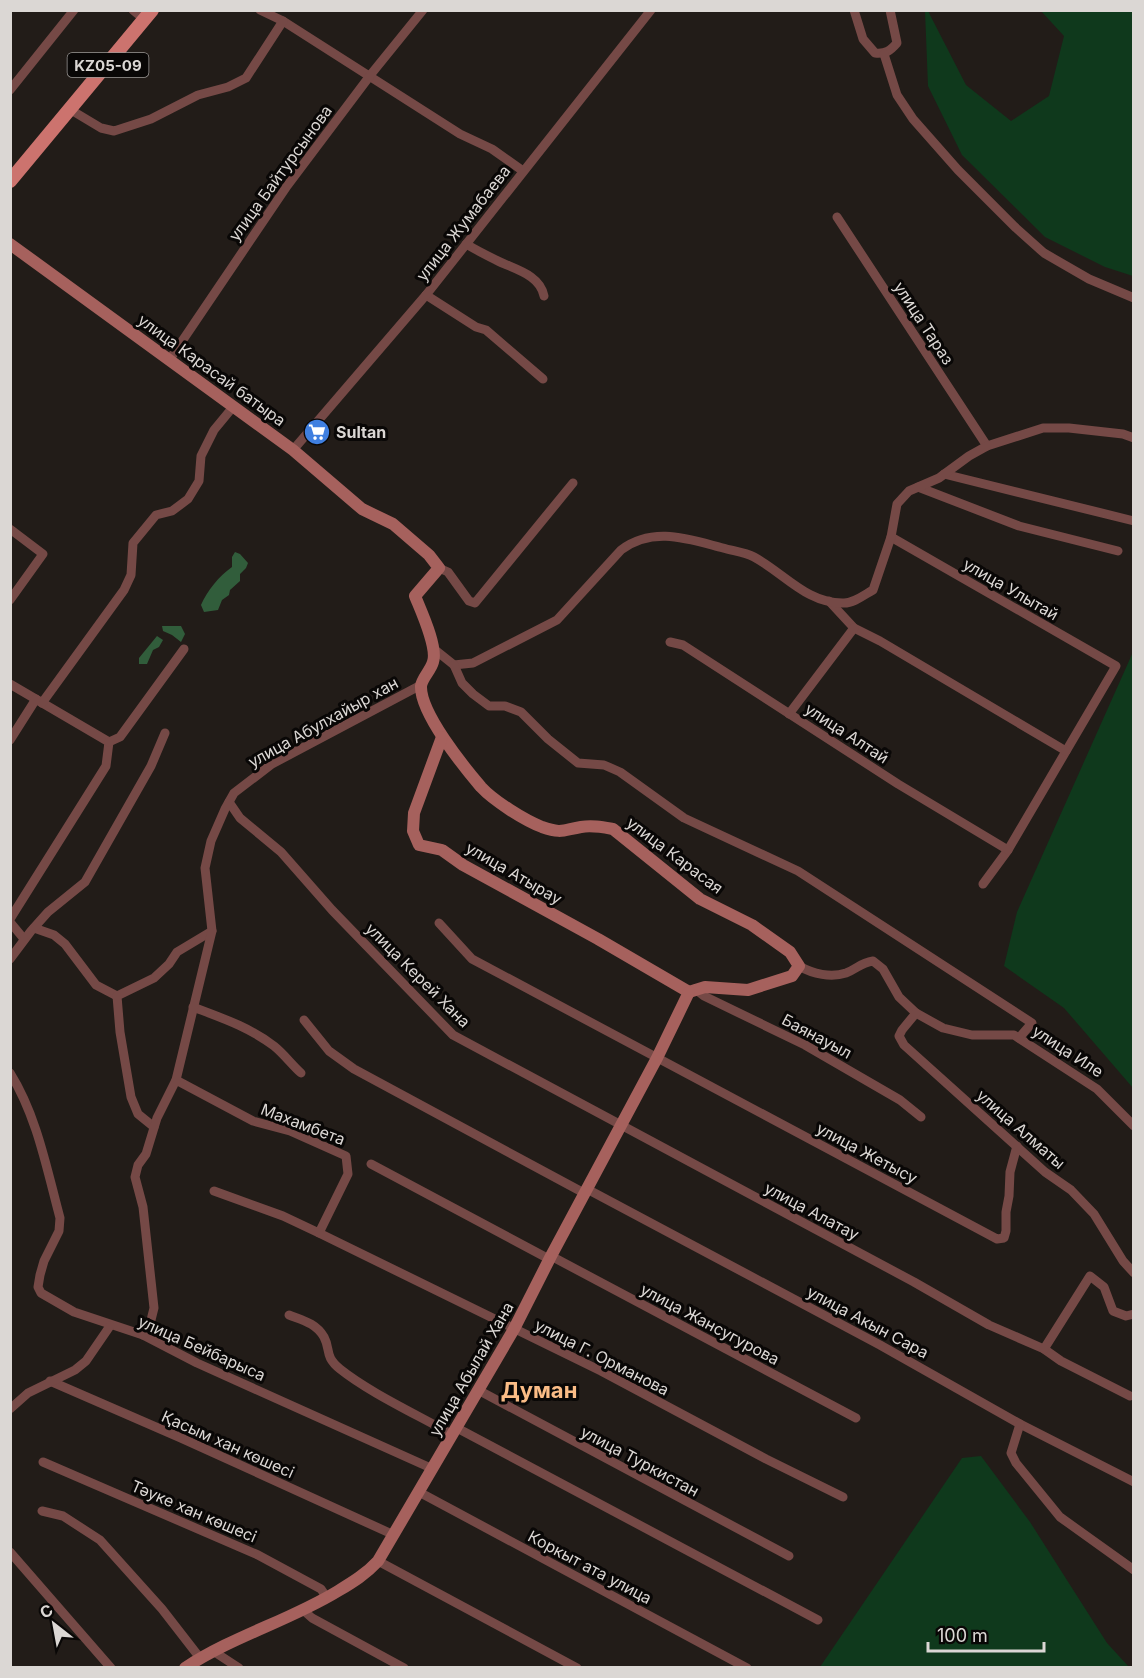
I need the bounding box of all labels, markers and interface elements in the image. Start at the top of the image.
road number: KZ05-09 [68,53,148,77]
street label: улица Байтурсынова [224,101,336,245]
street label: улица Жумабаева [412,161,514,285]
street label: улица Тараз [890,278,958,368]
street label: улица Карасай батыра [134,310,290,430]
supermarket icon: Sultan [302,417,332,447]
place label: Sultan [336,422,386,442]
street label: улица Улытай [960,554,1062,624]
street label: улица Абулхайыр хан [245,672,401,772]
street label: улица Алтай [801,698,893,768]
street label: улица Карасая [623,812,727,898]
street label: улица Атырау [462,837,566,909]
street label: улица Керей Хана [361,918,475,1032]
street label: Баянауыл [779,1009,855,1063]
street label: улица Иле [1029,1021,1107,1081]
street label: улица Алматы [973,1085,1069,1173]
street label: Махамбета [258,1099,348,1149]
street label: улица Жетысу [813,1118,921,1188]
street label: улица Алатау [761,1178,863,1244]
street label: улица Жансугурова [637,1279,783,1369]
street label: улица Акын Сара [804,1281,932,1363]
street label: улица Абылай Хана [424,1298,518,1440]
street label: улица Бейбарыса [135,1311,269,1385]
street label: улица Г. Орманова [531,1314,673,1400]
district label: Думан [501,1377,577,1403]
street label: Қасым хан көшесі [159,1406,297,1482]
street label: улица Туркистан [577,1421,703,1501]
street label: Тәуке хан көшесі [128,1476,260,1546]
street label: Коркыт ата улица [525,1526,655,1608]
north arrow [24,1594,84,1654]
text: С [36,1599,57,1623]
scale bar [928,1615,1044,1653]
text: 100 m [937,1625,988,1646]

